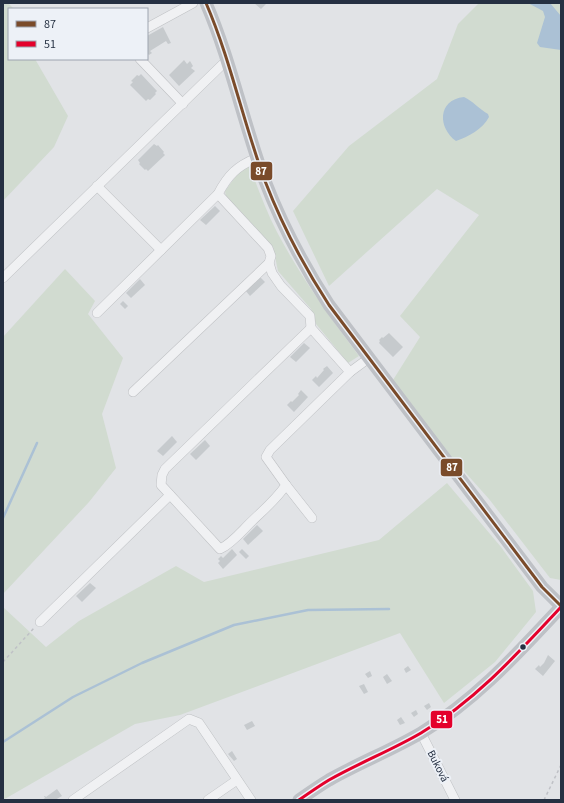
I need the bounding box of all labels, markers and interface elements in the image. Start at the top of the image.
legend [8,8,148,60]
text: 87 [44,16,56,33]
text: 51 [44,36,56,53]
line badge: 87 [250,161,273,181]
text: 87 [255,164,267,179]
line badge: 87 [440,458,463,477]
text: 87 [446,460,458,475]
unlabelled marker [518,642,528,652]
line badge: 51 [430,710,453,729]
text: 51 [436,712,448,727]
street label: Buková [424,747,452,785]

